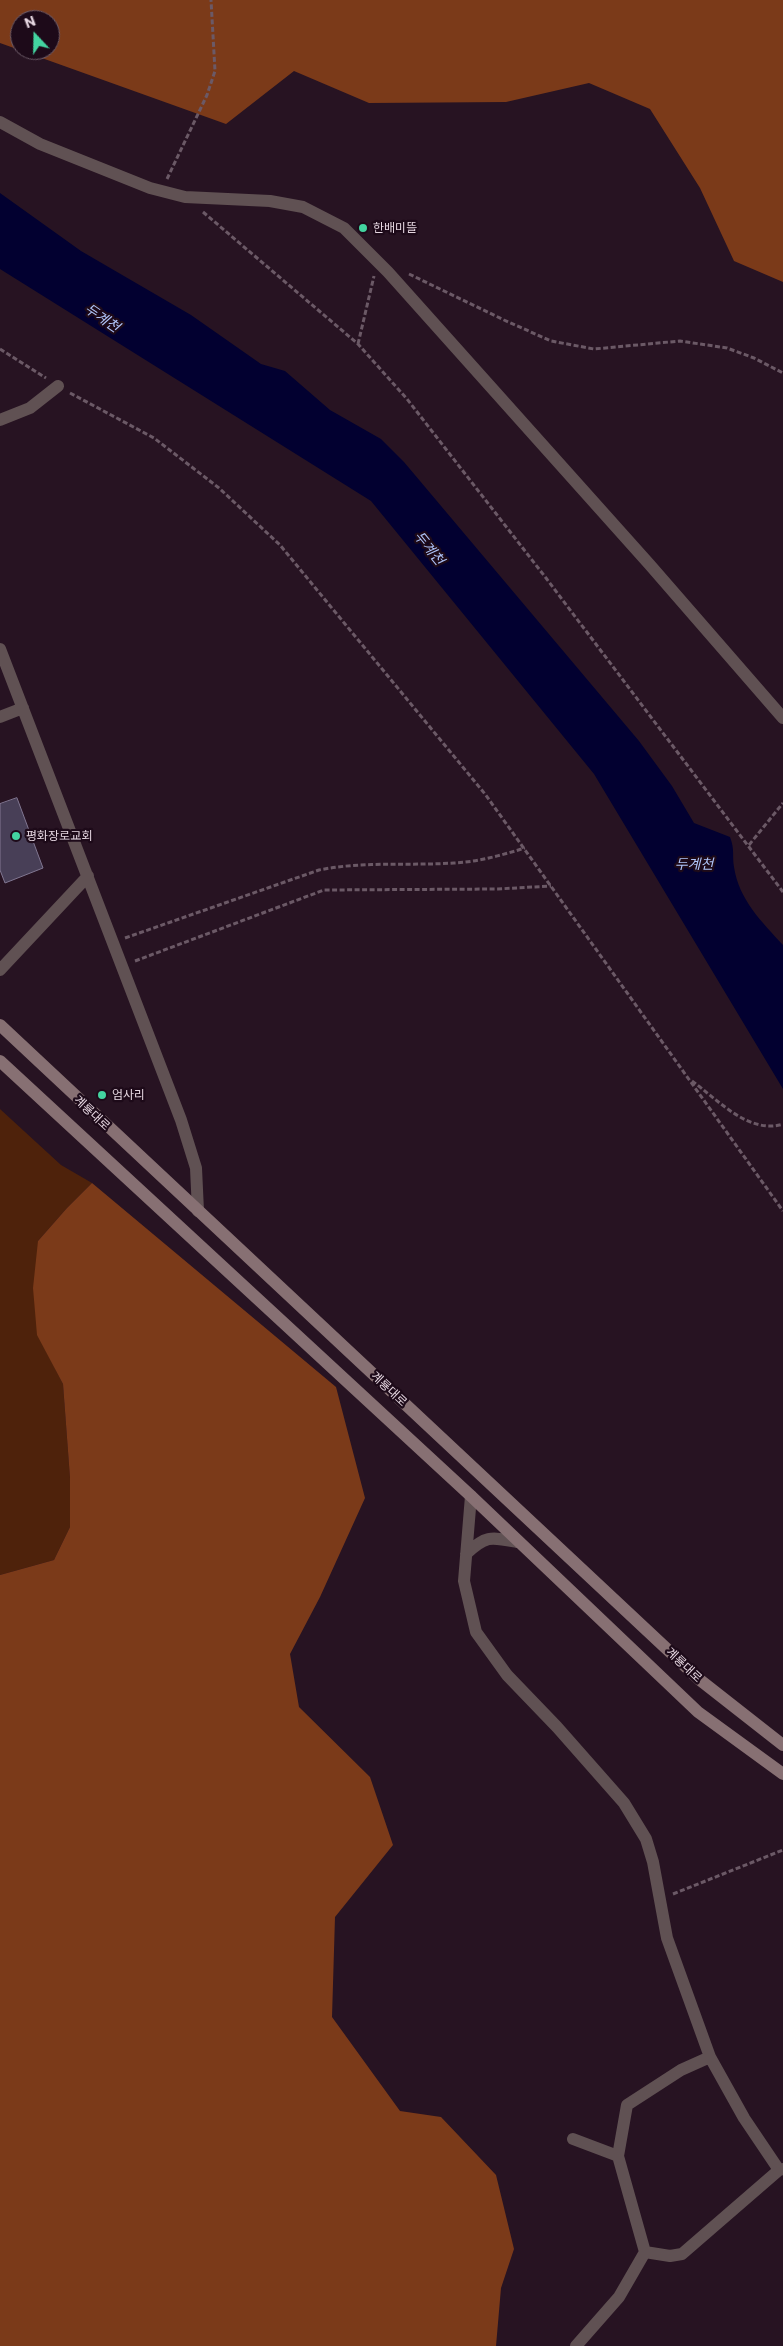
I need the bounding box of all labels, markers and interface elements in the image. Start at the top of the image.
north arrow [10,10,60,60]
text: N [22,12,38,31]
place label: 한배미뜰 [373,221,417,235]
marker: 한배미뜰 [357,222,369,234]
water label: 두계천 [81,300,123,336]
water label: 두계천 [410,528,448,568]
place label: 평화장로교회 [26,829,92,843]
marker: 평화장로교회 [10,830,22,842]
water label: 두계천 [675,856,713,872]
place label: 엄사리 [112,1088,145,1102]
marker: 엄사리 [96,1089,108,1101]
street label: 계룡대로 [71,1093,113,1133]
street label: 계룡대로 [368,1369,410,1409]
street label: 계룡대로 [663,1645,705,1685]

